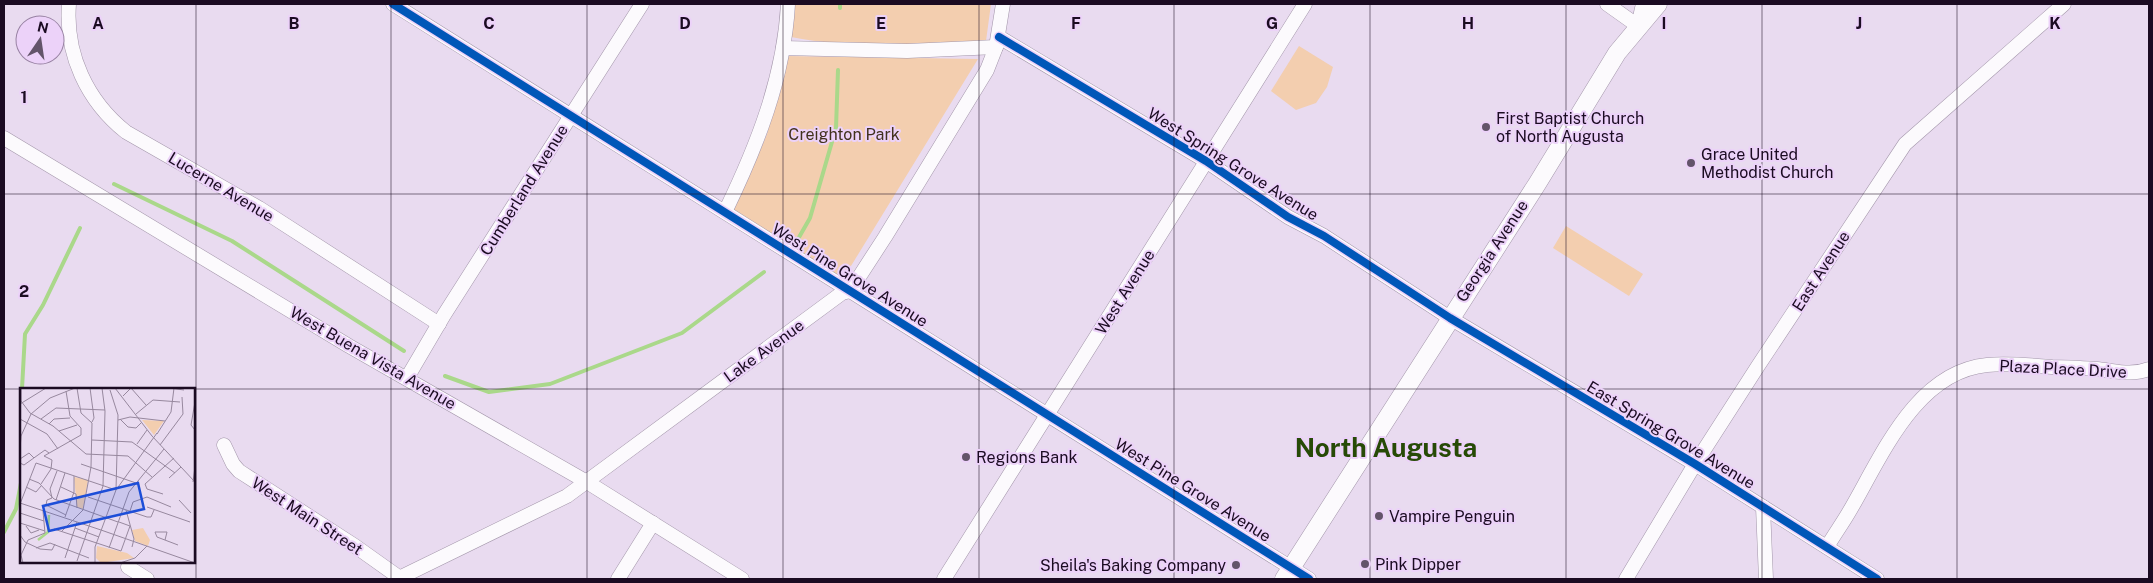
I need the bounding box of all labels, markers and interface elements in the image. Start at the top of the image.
text: A [92,14,104,33]
text: B [289,14,300,33]
text: C [483,14,495,33]
text: D [679,14,691,33]
text: E [876,14,886,33]
text: F [1071,14,1081,33]
text: G [1266,14,1278,33]
text: H [1462,14,1474,33]
text: I [1662,14,1666,33]
text: J [1856,14,1862,33]
text: K [2049,14,2061,33]
north arrow [15,15,65,65]
text: N [36,18,50,36]
text: 1 [21,88,27,107]
street label: West Spring Grove Avenue [1144,104,1322,224]
place label: First Baptist Church of North Augusta [1496,109,1644,146]
street label: Cumberland Avenue [476,121,572,259]
marker: First Baptist Church of North Augusta [1480,121,1492,133]
park label: Creighton Park [788,125,900,144]
place label: Grace United Methodist Church [1701,145,1833,182]
street label: Lucerne Avenue [165,148,277,226]
marker: Grace United Methodist Church [1685,157,1697,169]
street label: Georgia Avenue [1452,197,1532,305]
street label: West Pine Grove Avenue [768,219,932,331]
street label: East Avenue [1788,227,1854,315]
street label: West Avenue [1091,246,1159,338]
text: 2 [19,282,29,301]
street label: West Buena Vista Avenue [287,303,459,413]
street label: Lake Avenue [720,316,808,386]
street label: Plaza Place Drive [1999,356,2127,382]
street label: East Spring Grove Avenue [1584,377,1758,493]
inset map [20,388,195,563]
district label: North Augusta [1295,432,1477,463]
street label: West Pine Grove Avenue [1111,434,1275,546]
place label: Regions Bank [976,448,1077,467]
marker: Regions Bank [960,451,972,463]
street label: West Main Street [248,473,366,559]
place label: Vampire Penguin [1389,507,1515,526]
marker: Vampire Penguin [1373,510,1385,522]
place label: Pink Dipper [1375,555,1461,574]
place label: Sheila's Baking Company [1040,556,1226,575]
marker: Pink Dipper [1359,558,1371,570]
marker: Sheila's Baking Company [1230,559,1242,571]

